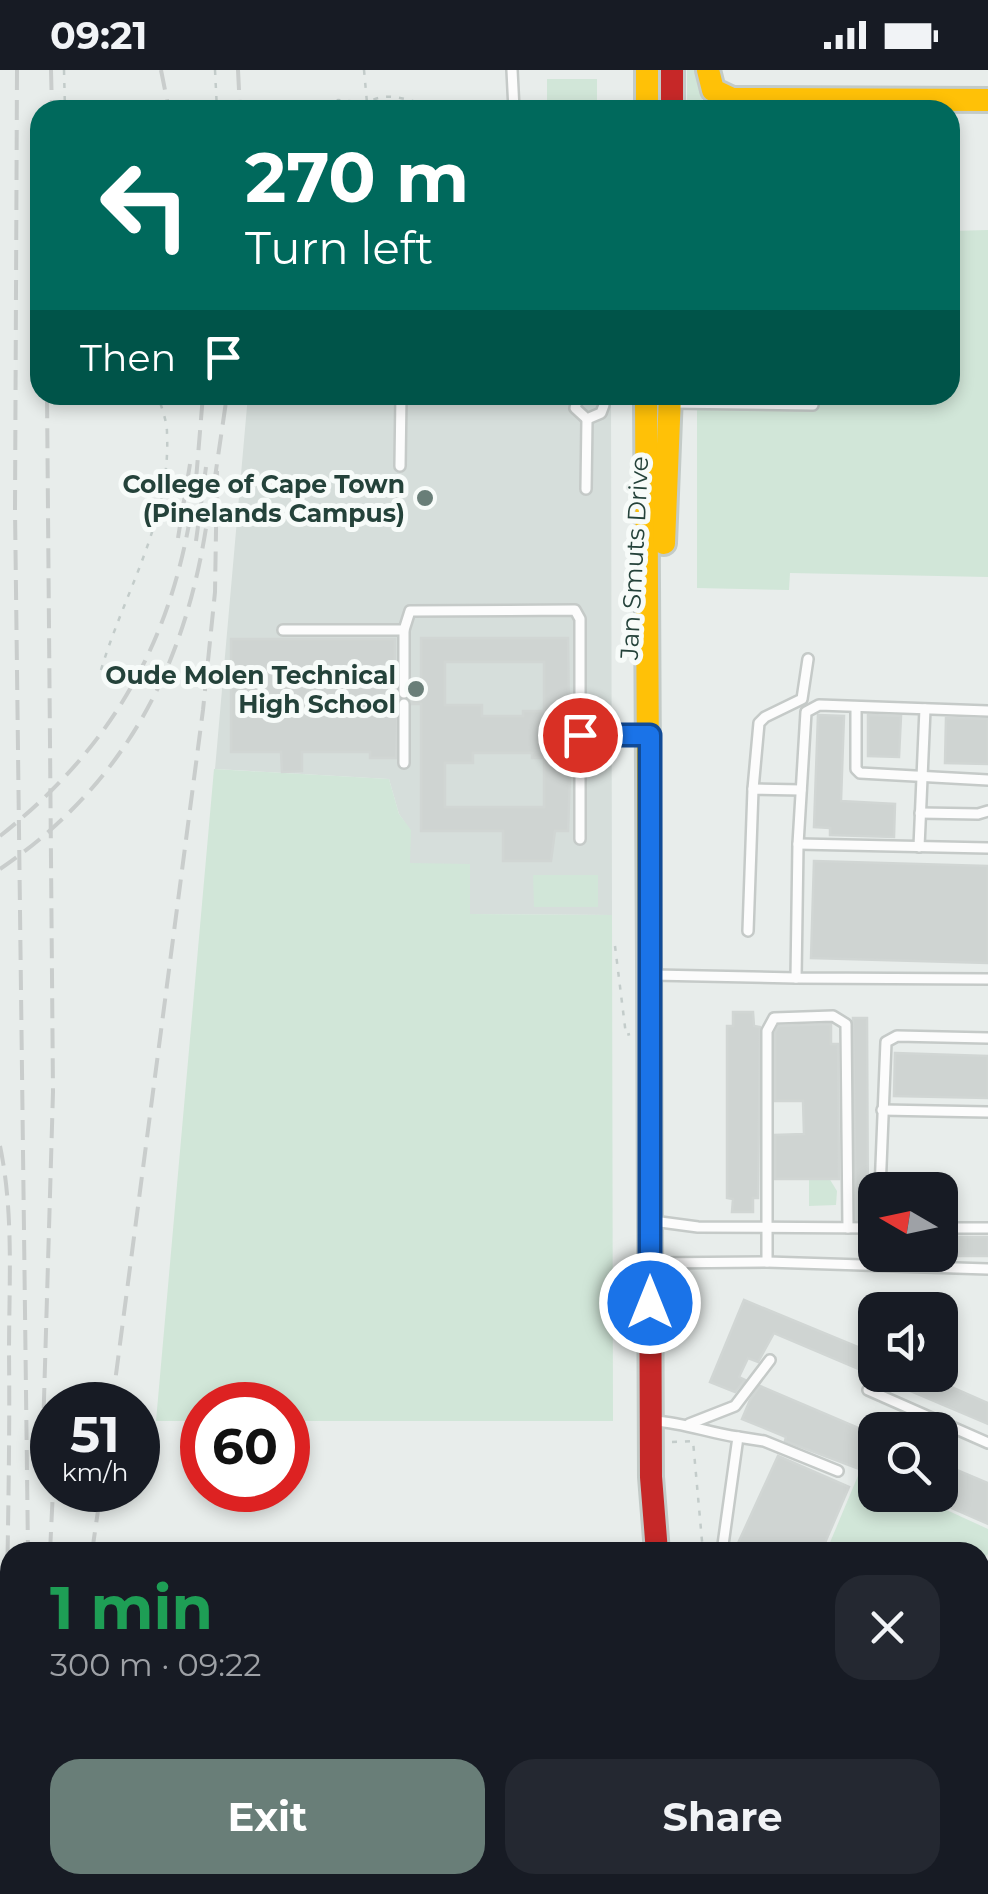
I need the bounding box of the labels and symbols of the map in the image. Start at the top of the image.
street label: Jan Smuts Drive [614,455,654,662]
place label: College of Cape Town (Pinelands Campus) [122,469,405,528]
marker: College of Cape Town (Pinelands Campus) [414,487,436,509]
place label: Oude Molen Technical High School [105,660,396,719]
marker: Oude Molen Technical High School [405,678,427,700]
pin [538,693,623,778]
north arrow [858,1172,958,1272]
position arrow [598,1251,702,1355]
speed limit sign: 60 [180,1382,310,1512]

